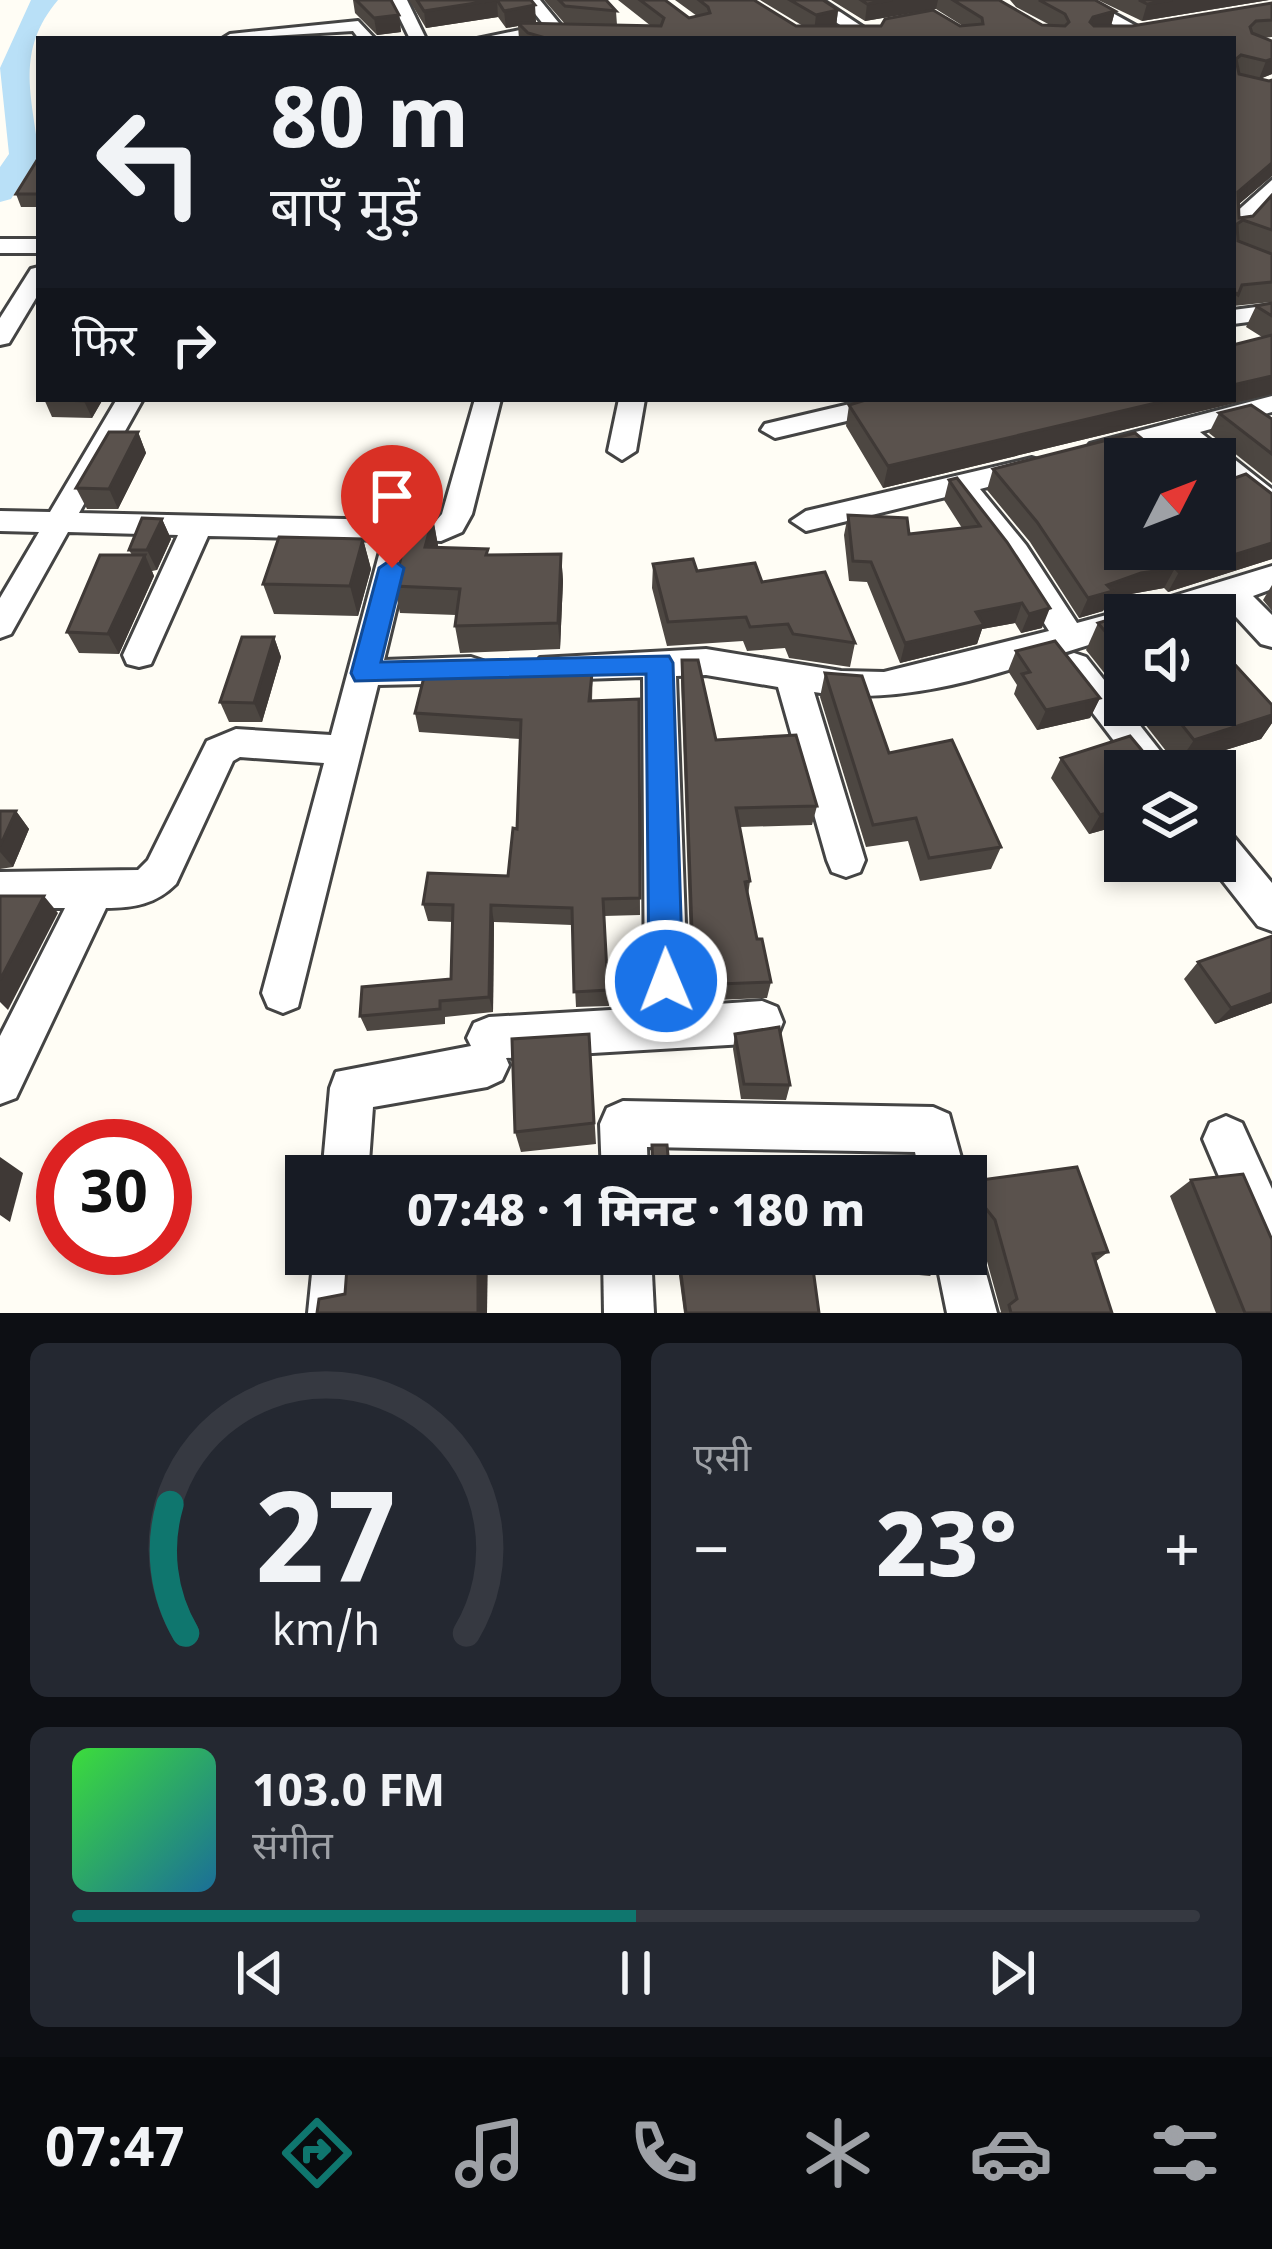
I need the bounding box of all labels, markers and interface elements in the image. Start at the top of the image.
text: 80 m [270,72,469,181]
icon: left [72,84,228,240]
text: बाएँ मुड़ें [270,178,420,248]
icon: right [161,312,227,378]
text: फिर [72,316,137,374]
north arrow [1104,438,1236,570]
map controls [1104,438,1236,882]
pin [341,445,443,568]
icon: arrive [359,463,425,529]
button: sound [1104,594,1236,726]
button: layers [1104,750,1236,882]
position arrow [603,918,729,1044]
speed limit sign: 30 [36,1119,192,1275]
text: 07:48 · 1 मिनट · 180 m [407,1186,865,1244]
text: एसी [693,1436,751,1487]
text: 27 [255,1470,396,1633]
text: 23° [876,1495,1017,1613]
text: − [693,1512,729,1598]
text: + [1164,1512,1200,1598]
text: km/h [272,1607,379,1663]
text: 103.0 FM [252,1766,445,1824]
text: संगीत [252,1824,333,1875]
icon: previous [227,1940,293,2006]
icon: pause [603,1940,669,2006]
icon: next [979,1940,1045,2006]
icon: directions [275,2111,359,2195]
icon: music [448,2111,532,2195]
icon: phone [622,2111,706,2195]
icon: climate [796,2111,880,2195]
icon: car [969,2111,1053,2195]
icon: filters [1143,2111,1227,2195]
text: 07:47 [45,2118,185,2188]

